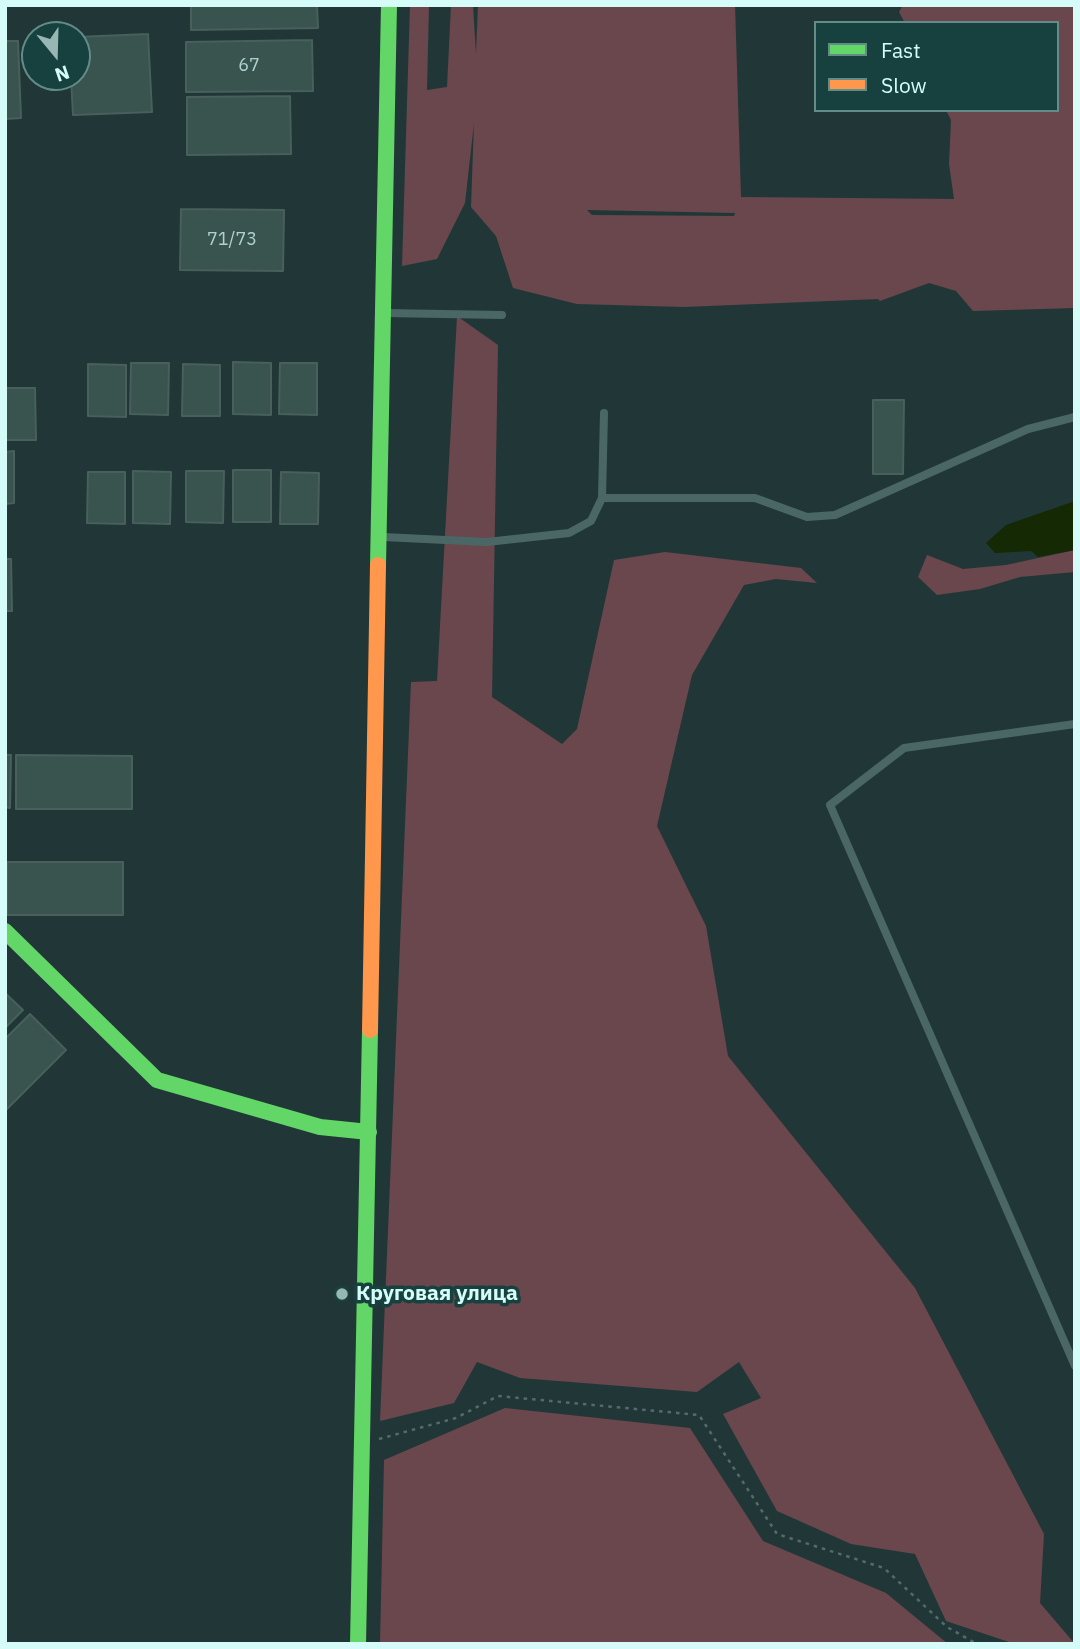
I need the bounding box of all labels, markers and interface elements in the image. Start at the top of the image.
north arrow [21,21,91,91]
legend [814,21,1059,112]
text: Fast [881,36,921,64]
house number: 67 [238,55,260,77]
text: N [52,60,73,88]
text: Slow [881,71,927,99]
house number: 71/73 [207,229,257,251]
place label: Круговая улица [356,1281,518,1307]
marker: Круговая улица [334,1286,350,1302]

